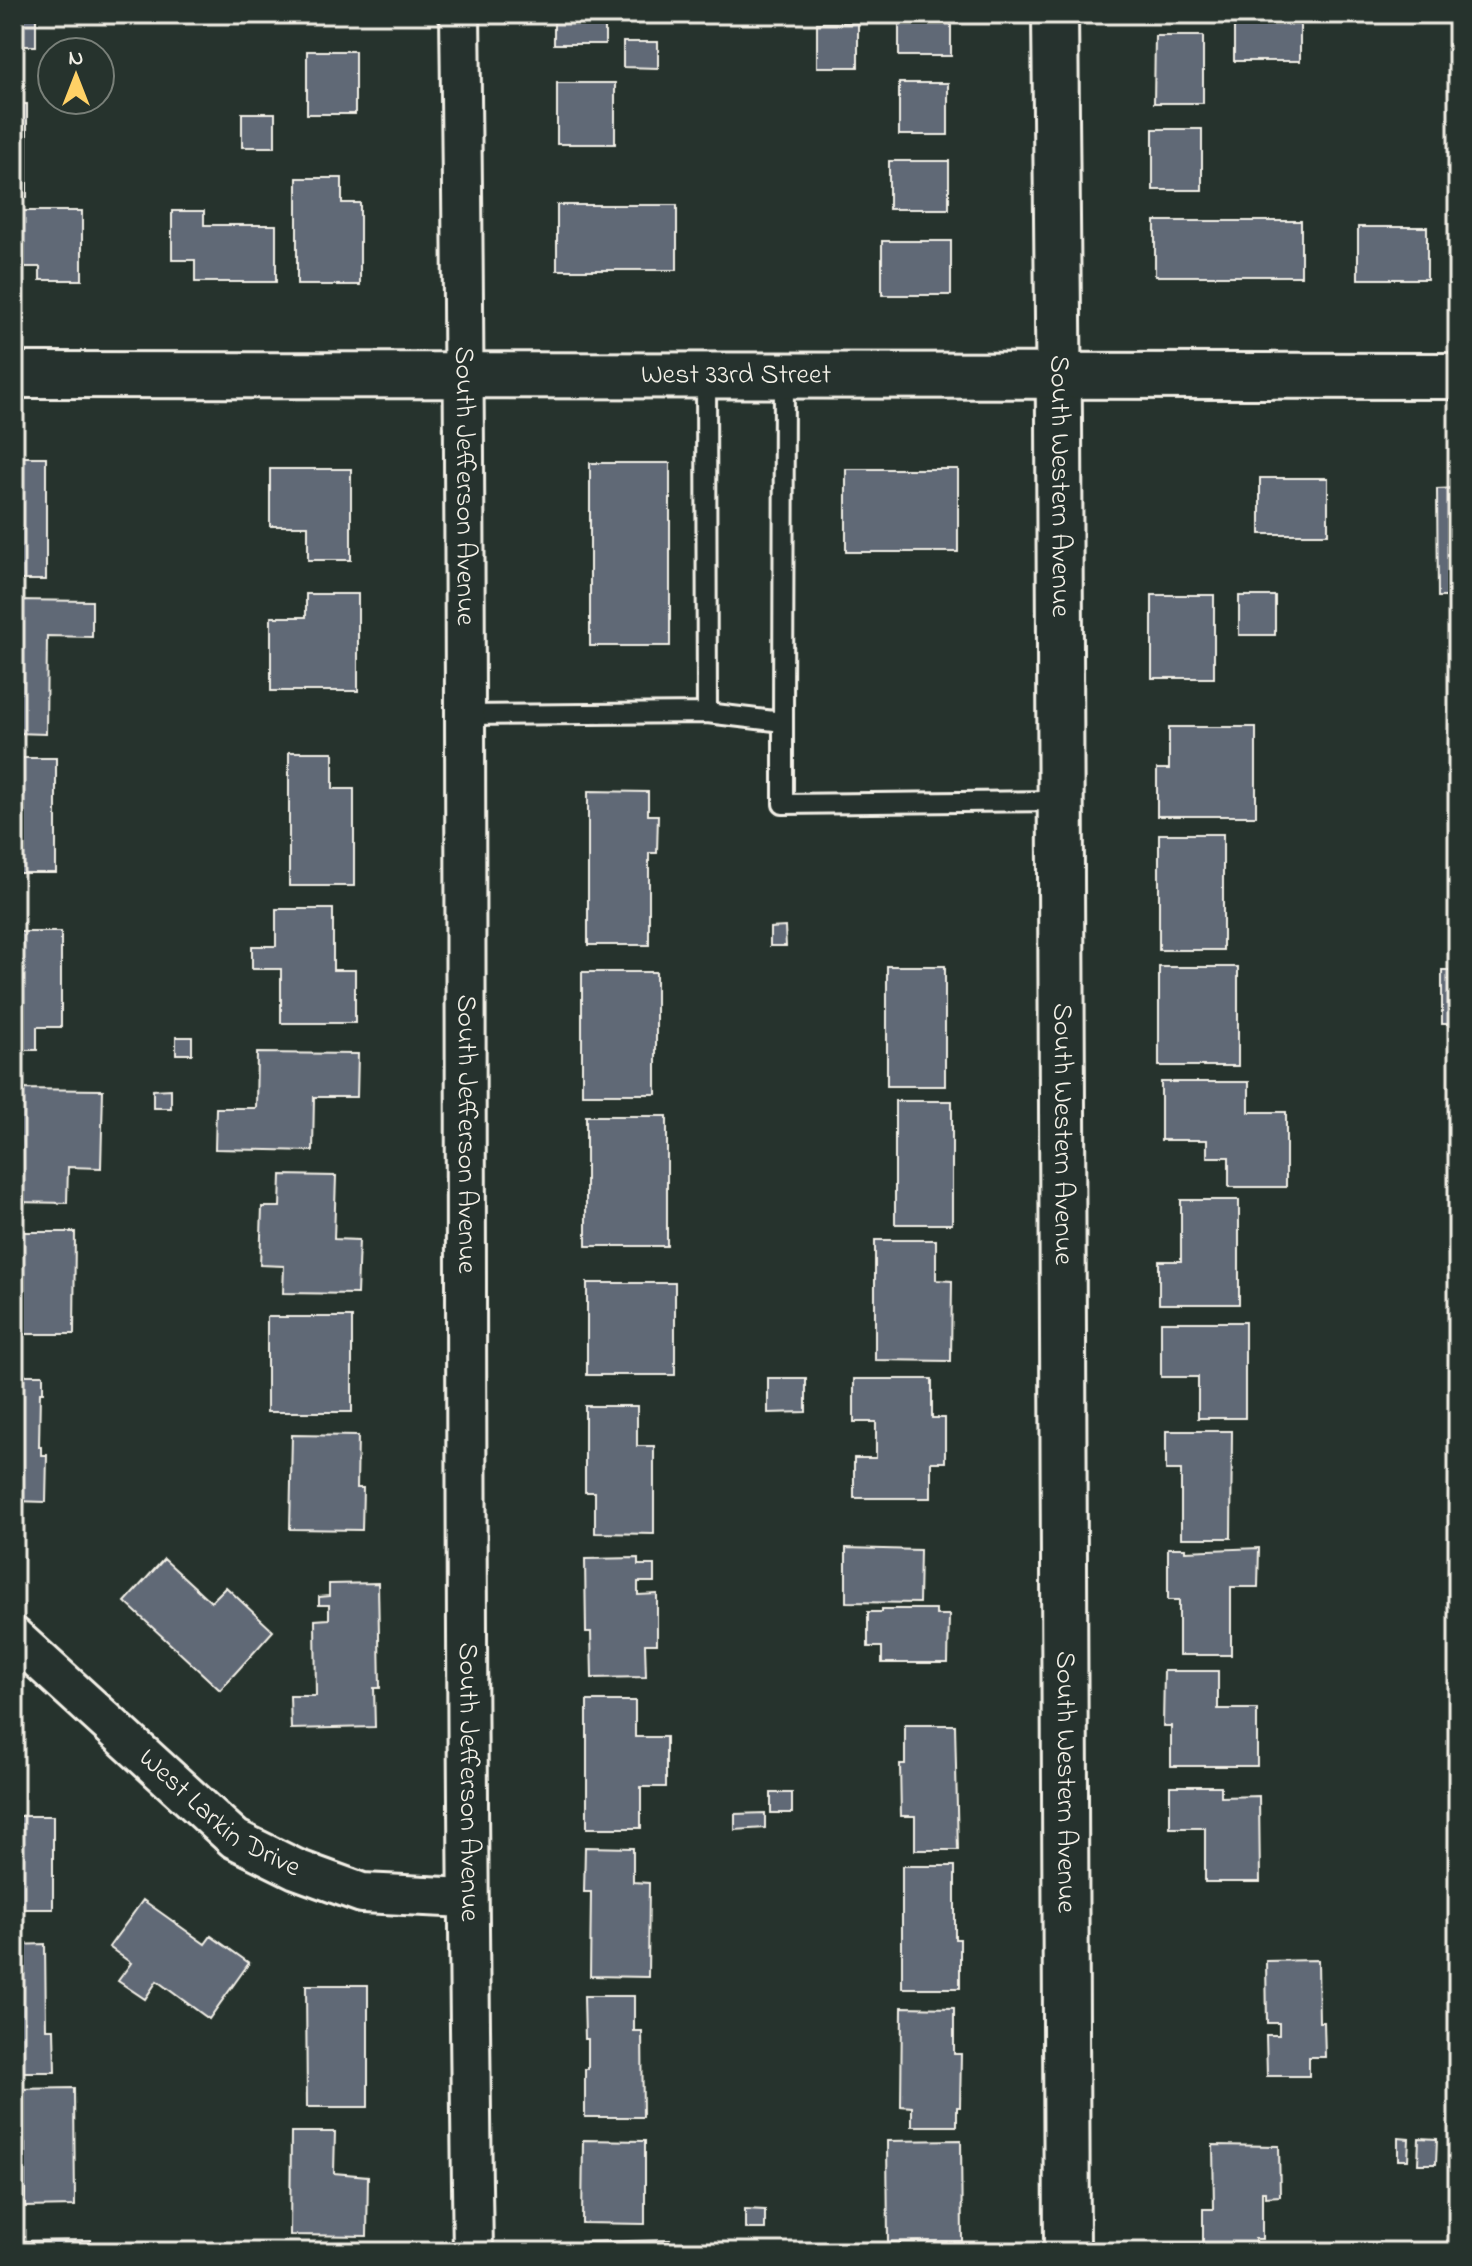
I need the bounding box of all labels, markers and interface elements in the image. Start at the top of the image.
north arrow [36,36,116,116]
text: N [69,43,83,75]
street label: South Jefferson Avenue [443,346,485,626]
street label: West 33rd Street [641,355,831,396]
street label: South Western Avenue [1038,355,1080,618]
street label: South Jefferson Avenue [445,994,486,1274]
street label: South Western Avenue [1041,1003,1083,1266]
street label: South Jefferson Avenue [447,1642,489,1922]
street label: South Western Avenue [1044,1651,1086,1914]
street label: West Larkin Drive [129,1739,308,1889]

